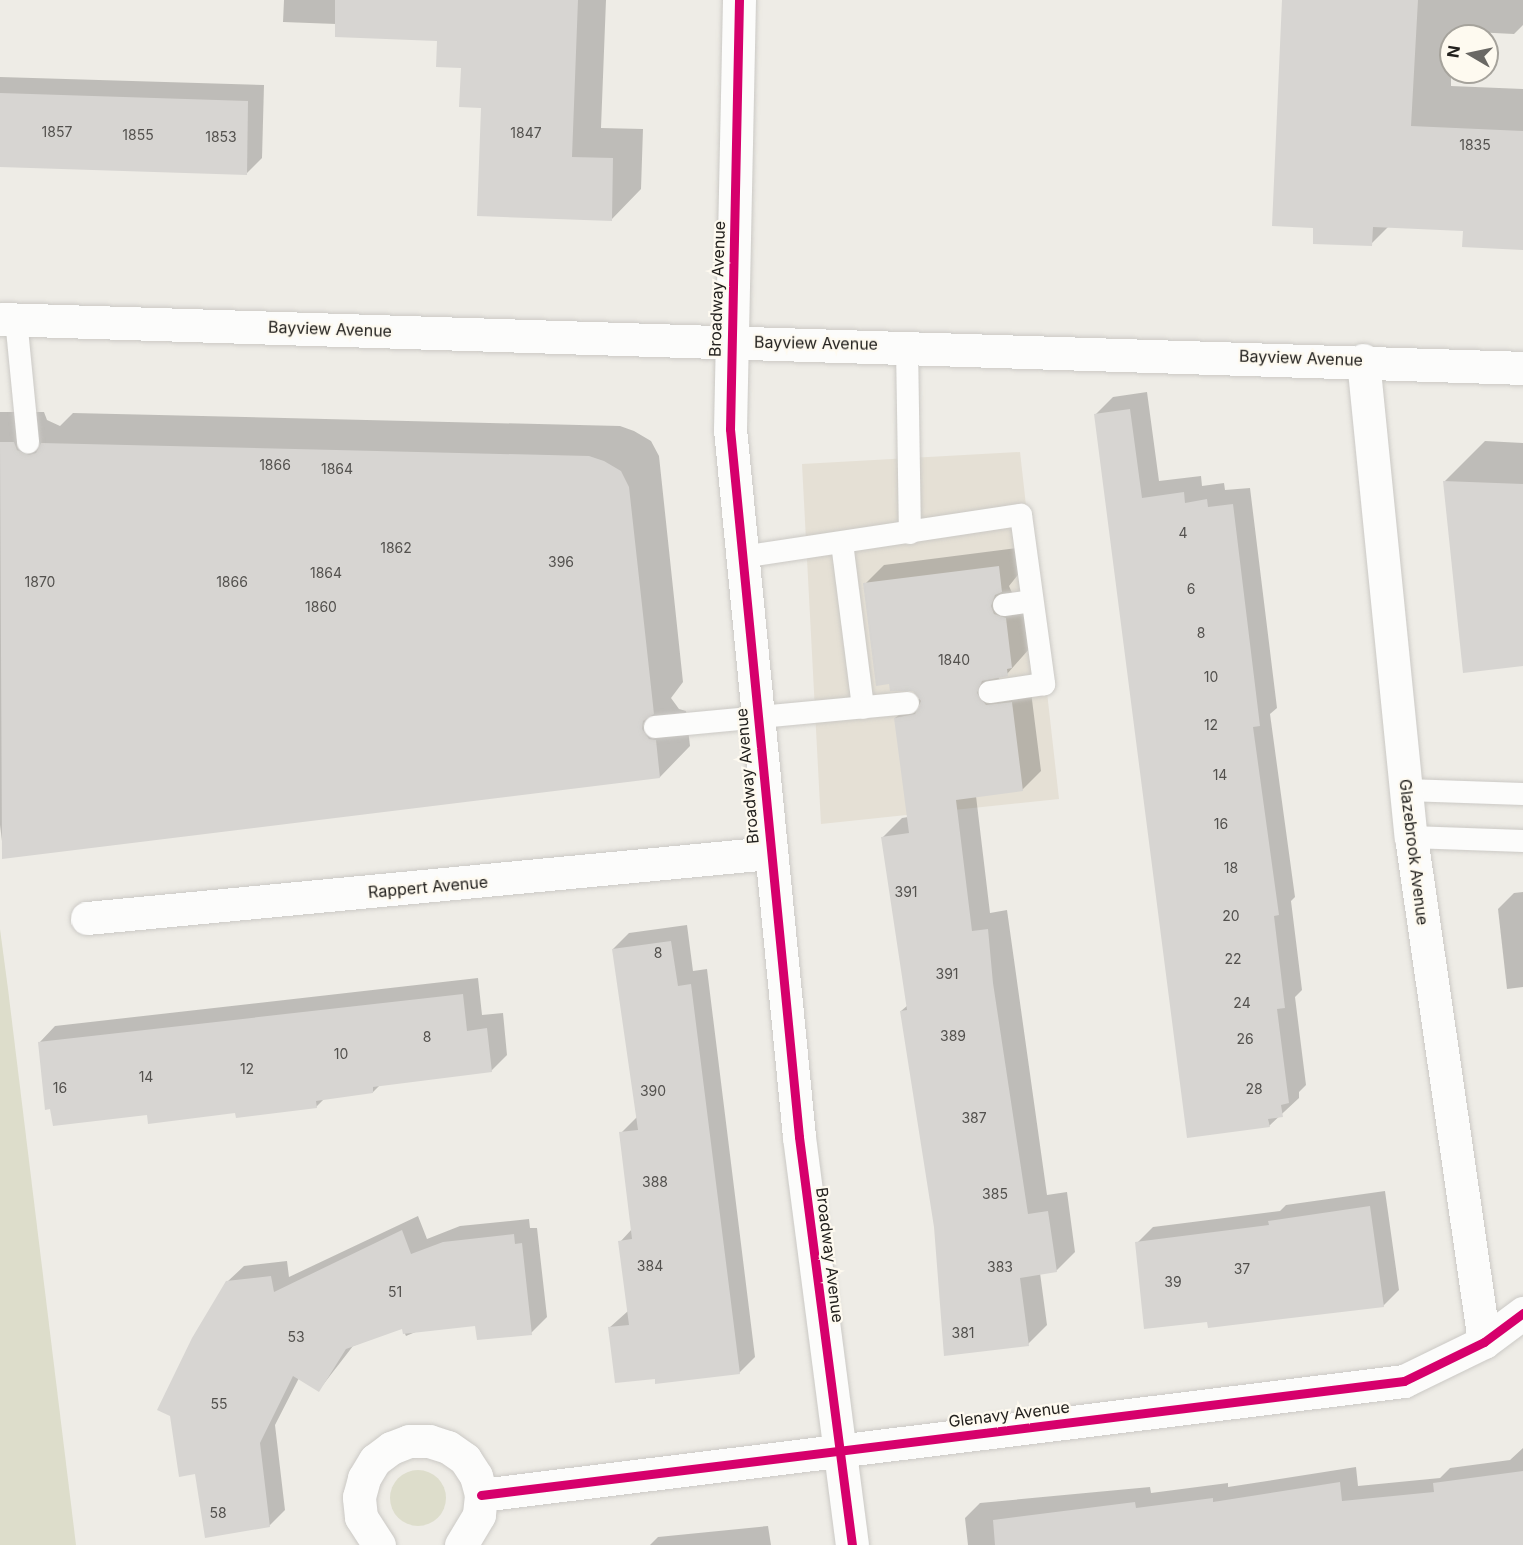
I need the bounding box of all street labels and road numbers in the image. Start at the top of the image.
street label: Broadway Avenue [705,221,729,357]
street label: Bayview Avenue [268,317,392,341]
street label: Bayview Avenue [754,332,878,354]
street label: Bayview Avenue [1239,346,1363,370]
street label: Broadway Avenue [731,707,763,845]
street label: Glazebrook Avenue [1396,778,1432,926]
street label: Rappert Avenue [367,872,489,902]
street label: Broadway Avenue [812,1186,848,1324]
street label: Glenavy Avenue [947,1397,1071,1431]

